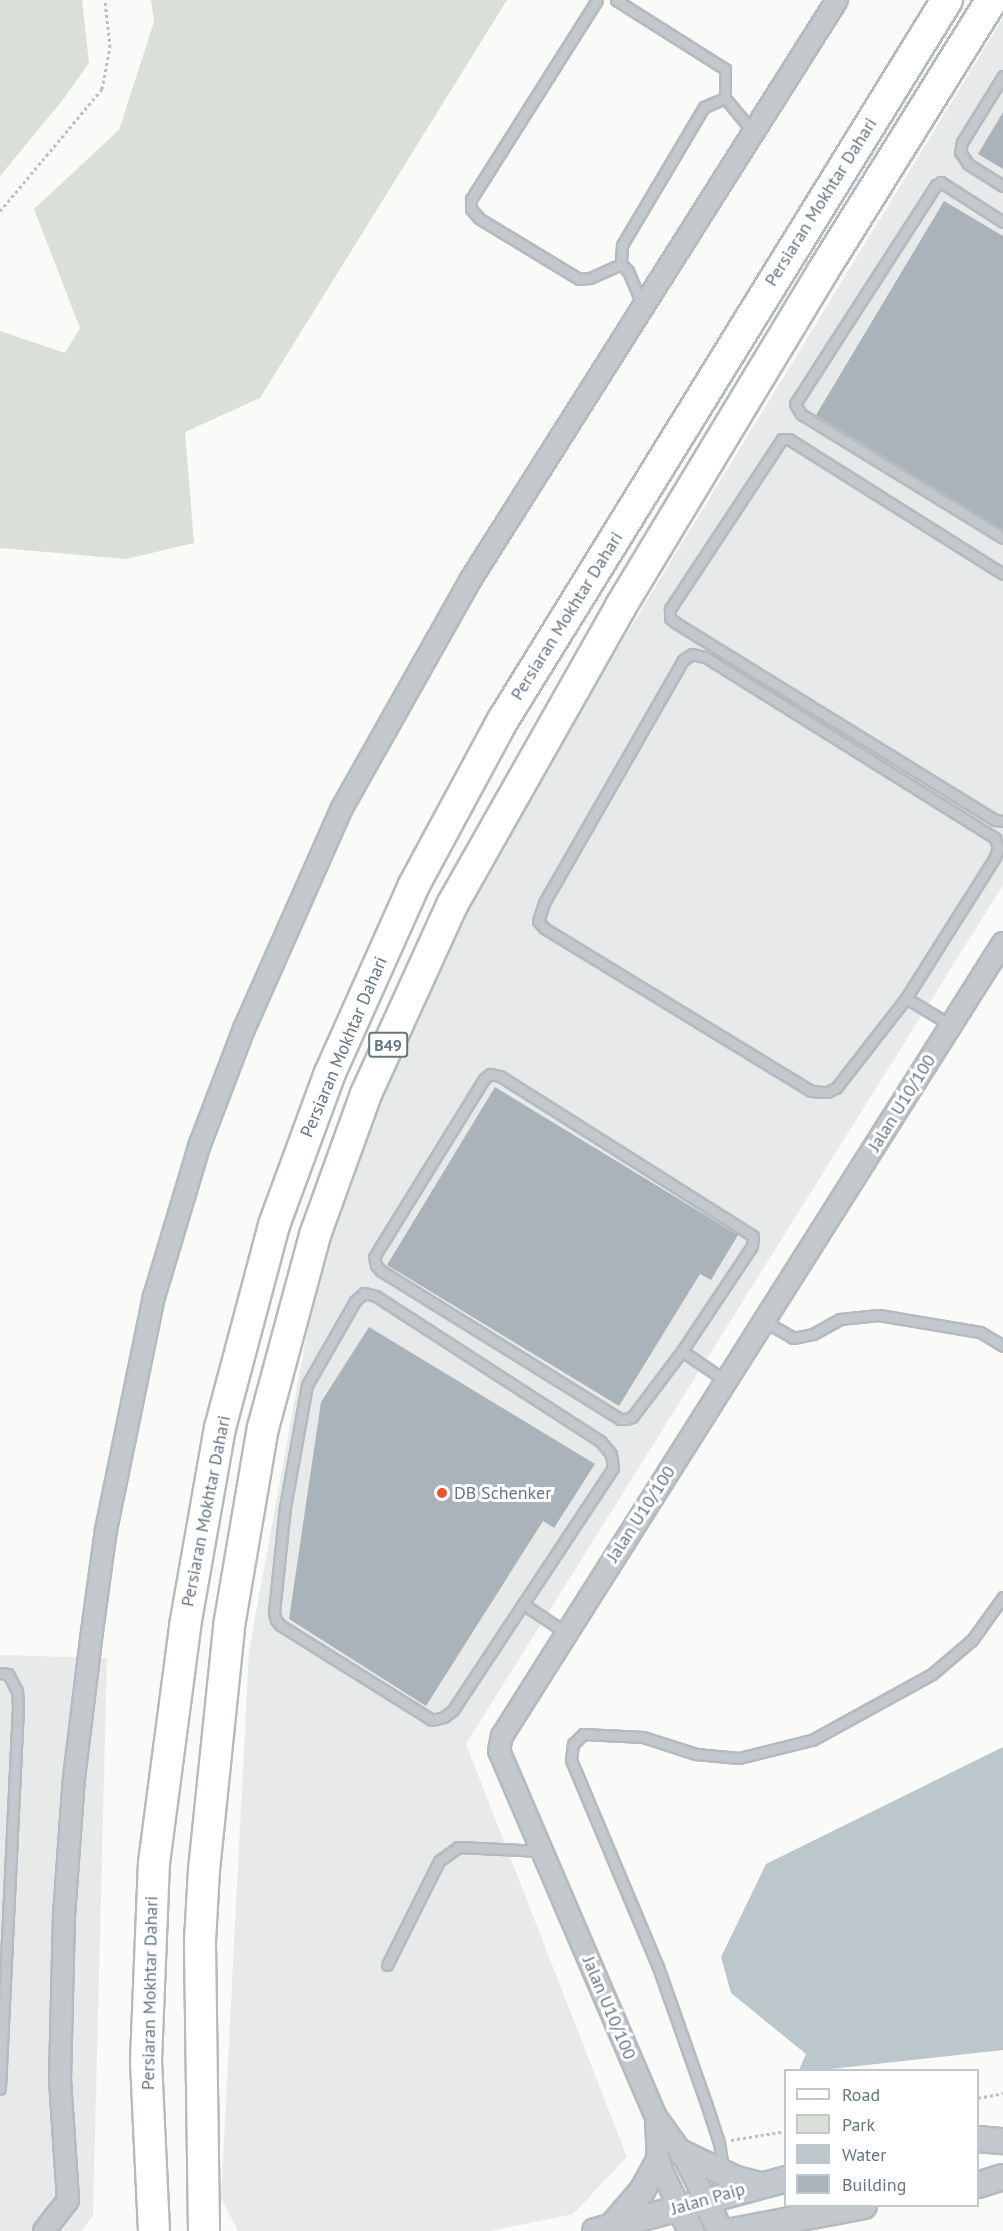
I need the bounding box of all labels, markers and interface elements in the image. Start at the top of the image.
street label: Persiaran Mokhtar Dahari [760,114,882,290]
street label: Persiaran Mokhtar Dahari [506,528,628,704]
street label: Persiaran Mokhtar Dahari [296,953,392,1141]
road number: B49 [367,1032,409,1058]
street label: Jalan U10/100 [864,1051,940,1155]
street label: Persiaran Mokhtar Dahari [177,1414,235,1608]
street label: Jalan U10/100 [602,1462,680,1566]
place label: DB Schenker [454,1482,551,1504]
marker: DB Schenker [435,1486,449,1500]
street label: Persiaran Mokhtar Dahari [138,1896,162,2090]
street label: Jalan U10/100 [578,1953,640,2063]
legend [784,2069,979,2207]
text: Road [842,2083,880,2106]
text: Park [842,2113,875,2136]
text: Water [842,2143,886,2166]
text: Building [842,2173,906,2196]
street label: Jalan Paip [669,2178,747,2220]

